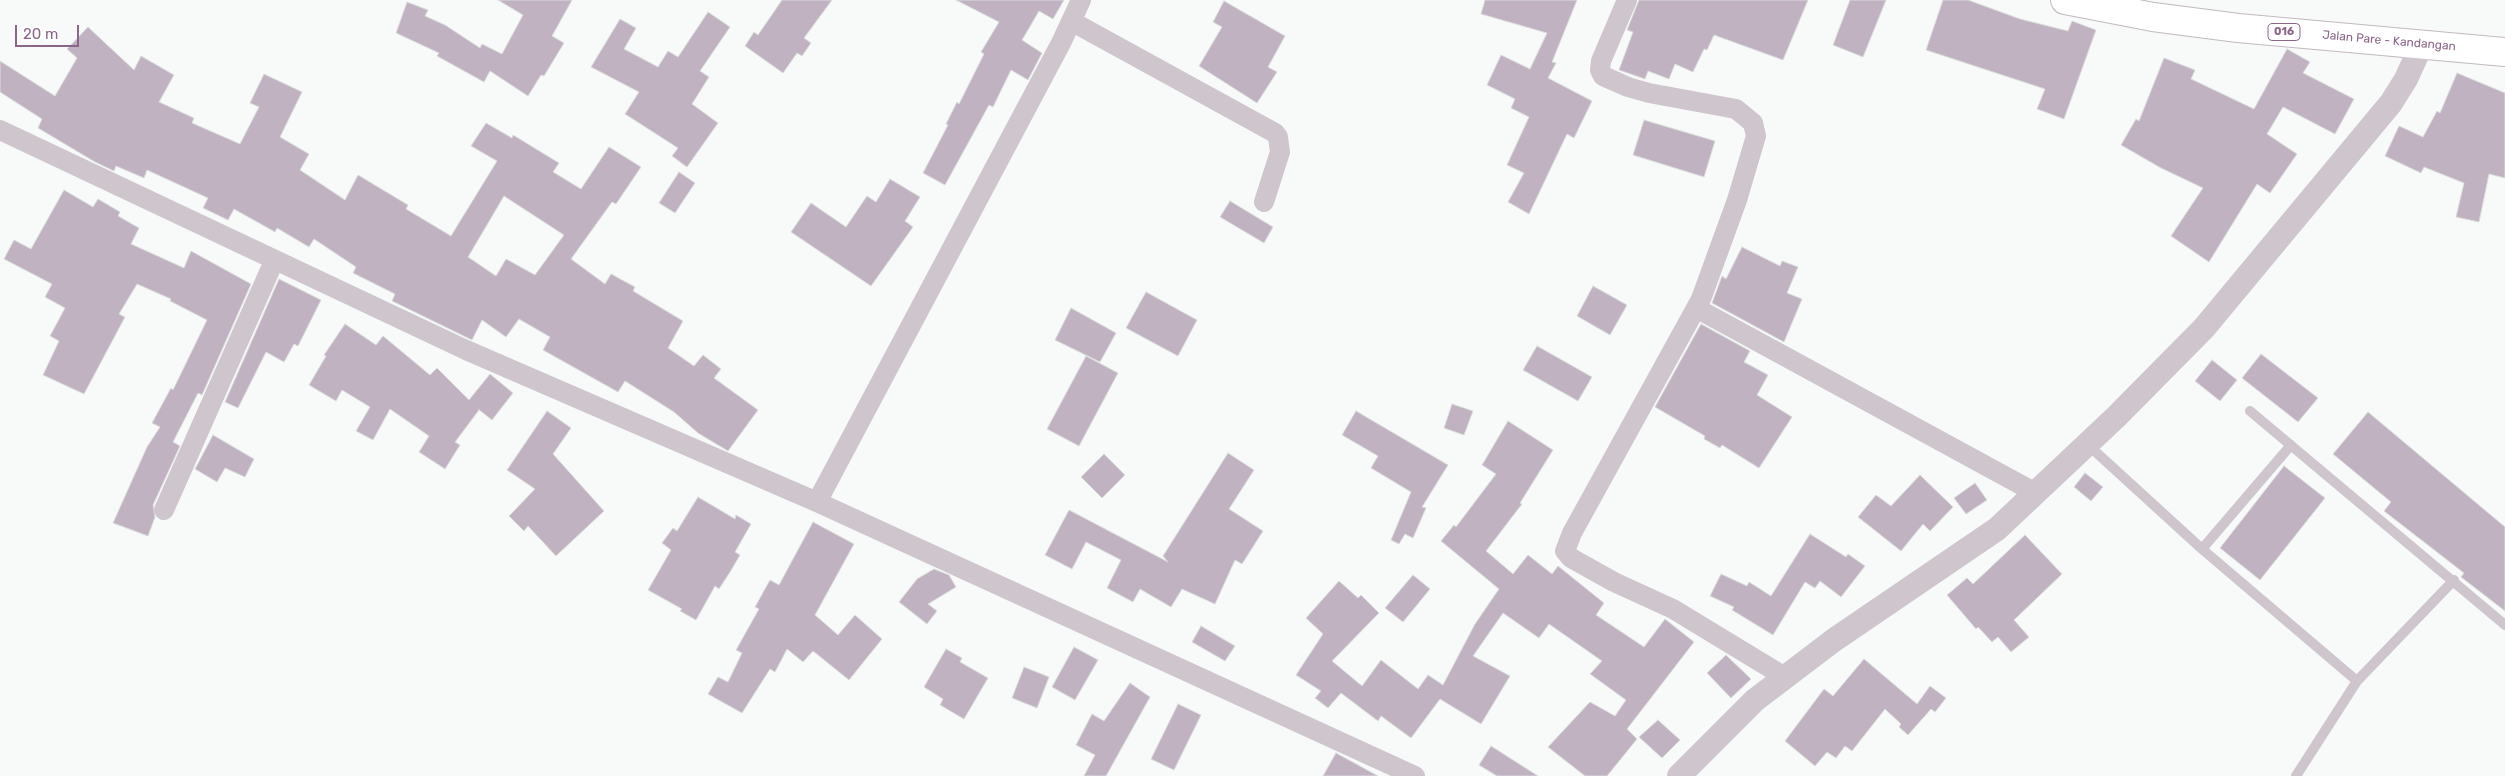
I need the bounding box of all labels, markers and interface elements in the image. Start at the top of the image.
scale bar [18,15,81,47]
road number: 016 [2268,24,2300,41]
text: 20 m [23,25,58,43]
street label: Jalan Pare - Kandangan [2322,28,2456,54]

